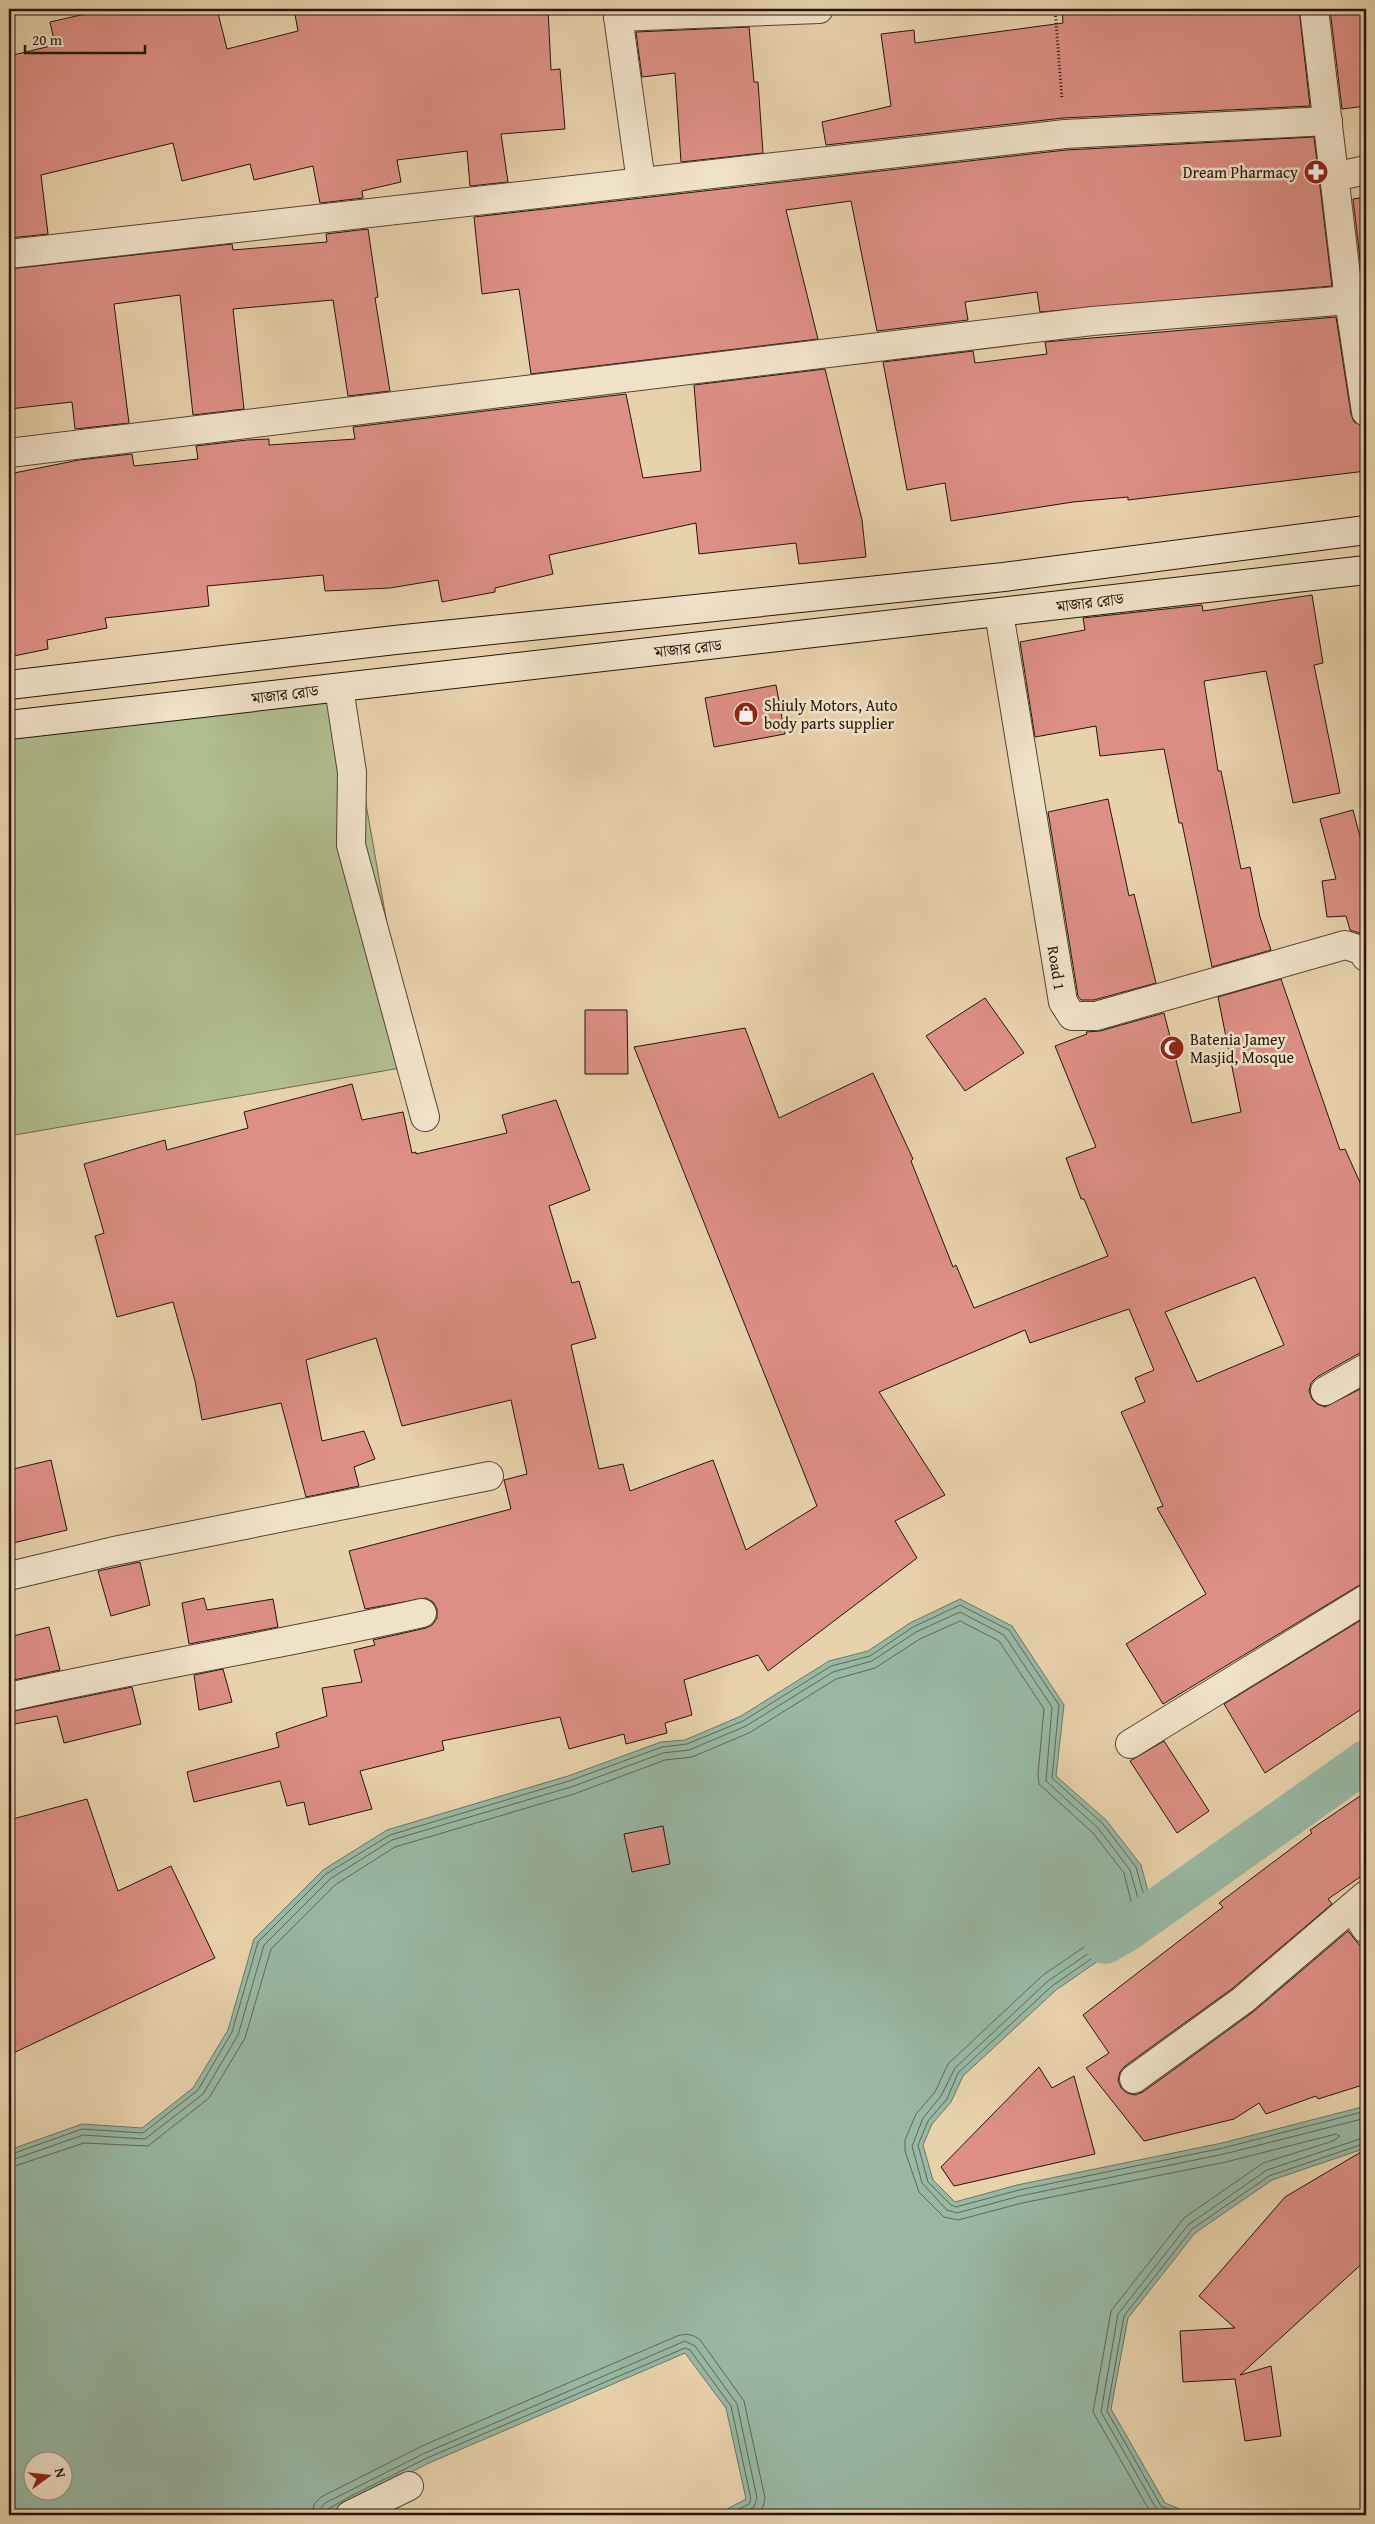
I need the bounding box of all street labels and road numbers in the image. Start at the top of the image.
street label: মাজার রোড [1054,586,1126,618]
street label: মাজার রোড [652,632,724,664]
street label: মাজার রোড [249,678,321,710]
street label: Road 1 [1042,944,1072,992]

